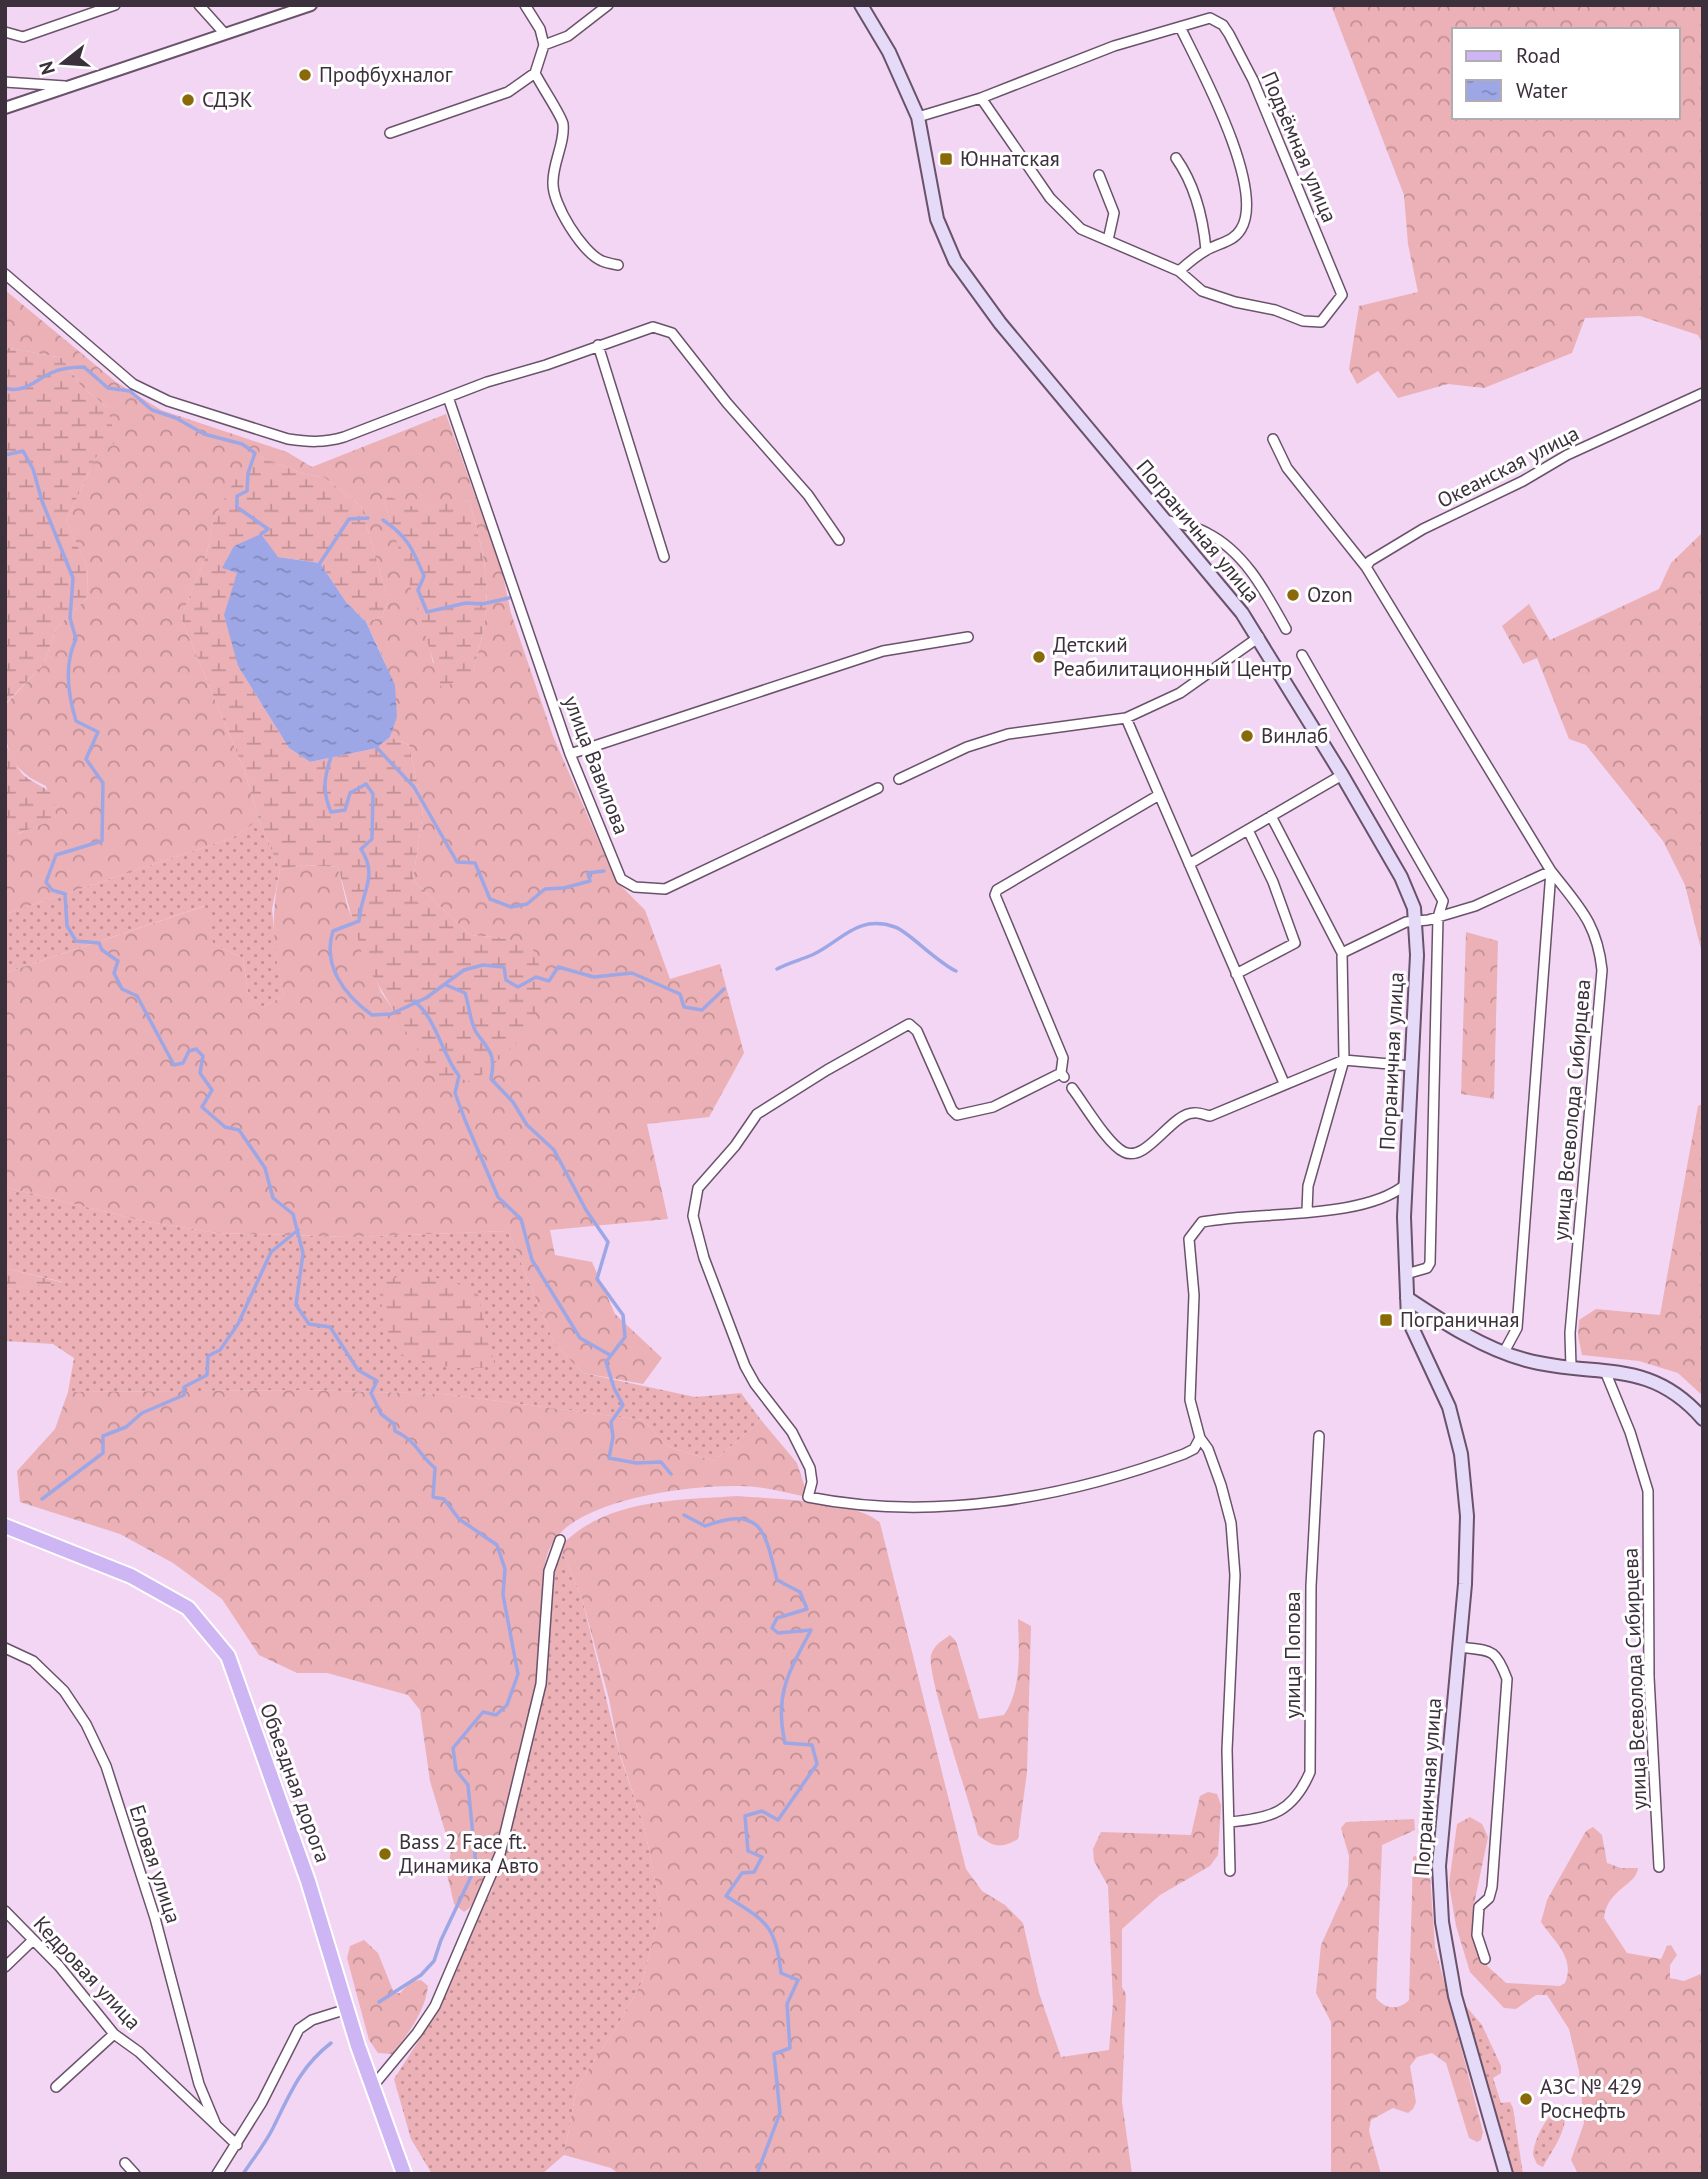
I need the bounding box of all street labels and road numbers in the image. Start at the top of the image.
street label: Подъёмная улица [1255,67,1343,226]
street label: Океанская улица [1432,419,1583,514]
street label: Пограничная улица [1131,454,1266,608]
street label: улица Вавилова [558,692,635,838]
street label: Пограничная улица [1373,971,1410,1151]
street label: улица Всеволода Сибирцева [1547,978,1596,1242]
street label: улица Всеволода Сибирцева [1616,1547,1653,1811]
street label: улица Попова [1279,1591,1306,1719]
street label: Пограничная улица [1408,1697,1447,1877]
street label: Объездная дорога [254,1699,337,1866]
street label: Еловая улица [124,1801,187,1927]
street label: Кедровая улица [28,1910,147,2035]

